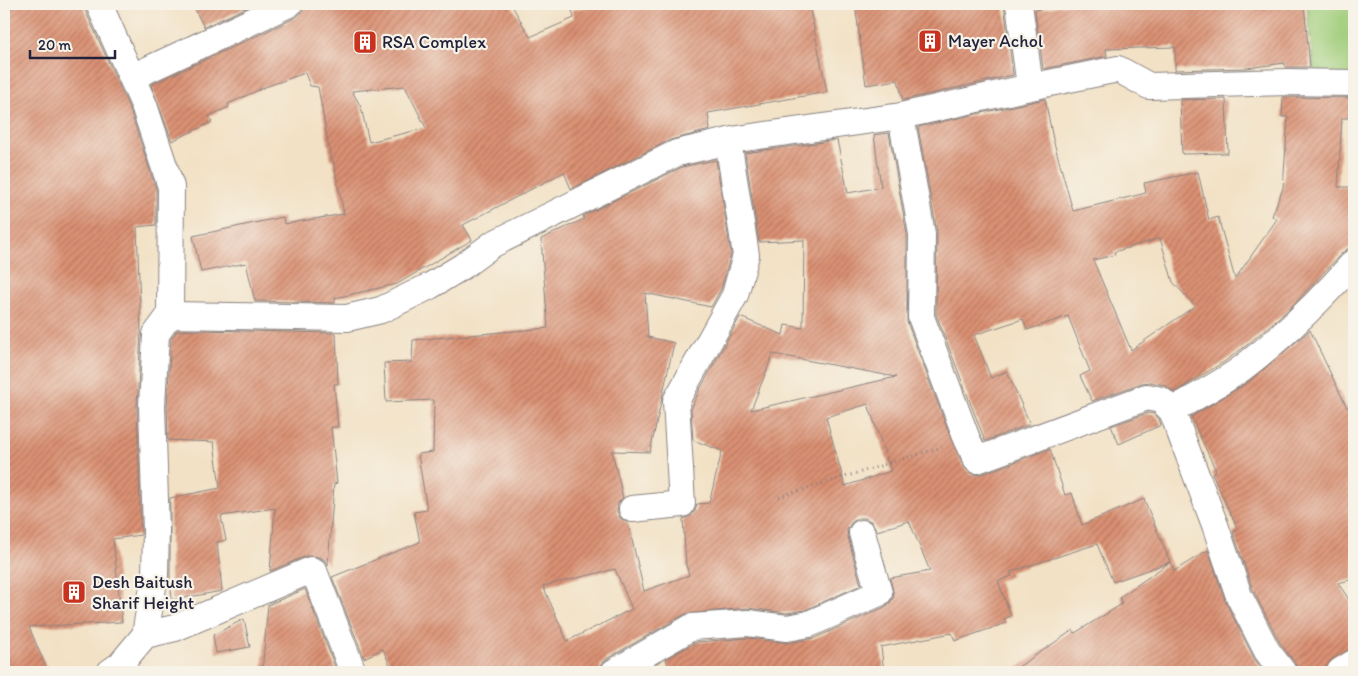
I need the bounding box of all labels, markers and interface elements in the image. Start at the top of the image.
scale bar [30,28,115,60]
building icon: Mayer Achol [917,28,943,54]
building icon: RSA Complex [352,29,378,55]
place label: Mayer Achol [948,30,1043,52]
place label: RSA Complex [382,31,486,53]
text: 20 m [38,36,72,54]
place label: Desh Baitush Sharif Height [92,571,195,614]
building icon: Desh Baitush Sharif Height [61,579,87,605]

